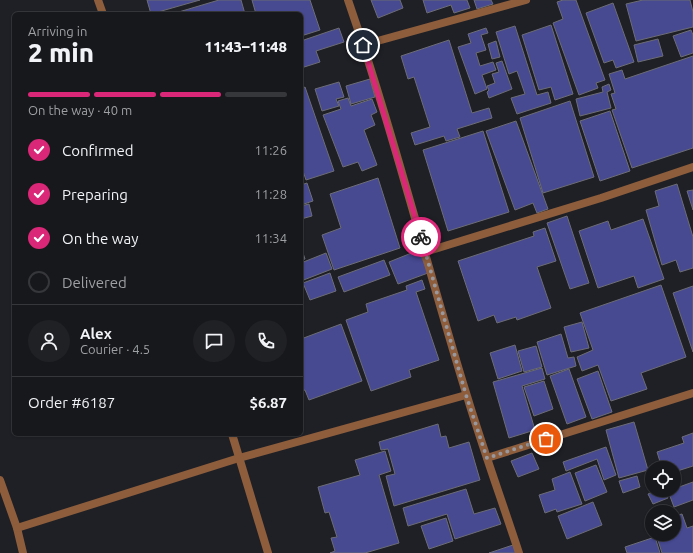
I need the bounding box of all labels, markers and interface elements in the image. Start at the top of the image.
text: Arriving in [28,24,87,38]
pin [346,28,380,62]
icon: home [352,34,374,56]
text: 2 min [28,38,94,67]
text: 11:43–11:48 [204,38,287,55]
text: On the way · 40 m [28,103,132,117]
icon: check [28,139,50,161]
text: Confirmed [62,142,134,159]
text: 11:26 [254,143,287,157]
icon: check [28,183,50,205]
text: Preparing [62,186,128,203]
text: 11:28 [254,187,287,201]
courier [401,217,441,257]
icon: bike [410,226,432,248]
icon: check [28,227,50,249]
text: On the way [62,230,138,247]
text: 11:34 [254,231,287,245]
text: Delivered [62,274,127,291]
button: person [28,320,70,362]
button: chat [193,320,235,362]
button: phone [245,320,287,362]
text: Alex [80,325,112,342]
text: Courier · 4.5 [80,342,150,356]
text: Order #6187 [28,394,115,411]
text: $6.87 [249,394,287,411]
pin [529,422,563,456]
icon: bag [535,428,557,450]
map controls [645,461,681,541]
button: locate [645,461,681,497]
button: layers [645,505,681,541]

